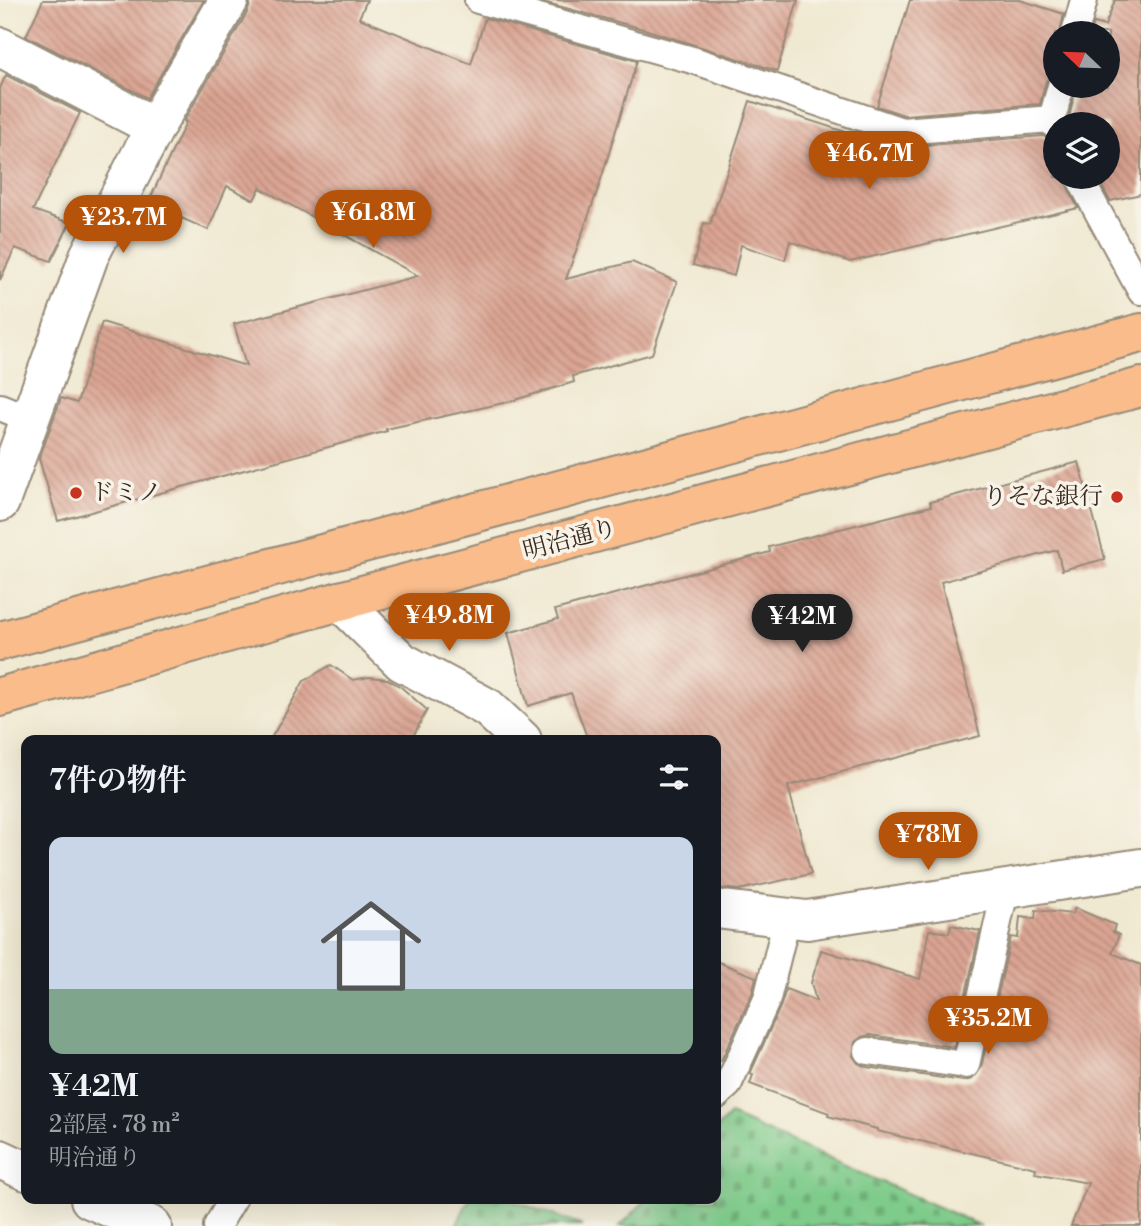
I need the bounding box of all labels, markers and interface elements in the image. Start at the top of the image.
north arrow [1043,21,1120,98]
map controls [1043,21,1120,189]
button: layers [1043,112,1120,189]
pin: ¥46.7M [812,132,926,191]
text: ¥46.7M [825,140,913,168]
pin: ¥61.8M [316,190,430,250]
pin: ¥23.7M [66,196,180,255]
text: ¥61.8M [331,199,415,227]
text: ¥23.7M [79,204,167,232]
place label: ドミノ [90,478,162,508]
place label: りそな銀行 [983,482,1103,512]
marker: ドミノ [68,485,84,501]
marker: りそな銀行 [1109,489,1125,505]
street label: 明治通り [520,513,620,567]
pin: ¥49.8M [392,594,506,653]
pin: ¥42M [761,594,843,654]
text: ¥49.8M [404,602,494,630]
text: ¥42M [768,603,836,631]
icon: filters [655,758,693,796]
text: 7件の物件 [49,762,187,800]
pin: ¥78M [887,812,969,872]
text: ¥78M [895,821,961,849]
icon: home [308,883,434,1009]
pin: ¥35.2M [931,996,1045,1056]
text: ¥35.2M [944,1005,1032,1033]
text: ¥42M [49,1068,139,1106]
text: 2部屋 · 78 m² [49,1111,180,1139]
text: 明治通り [49,1144,141,1172]

